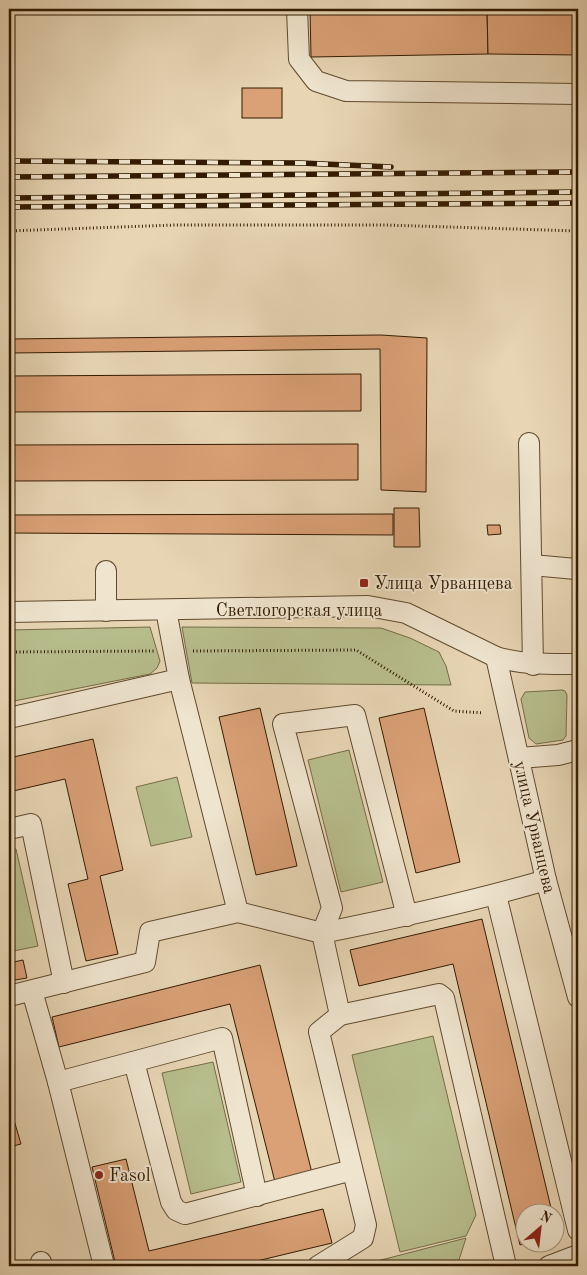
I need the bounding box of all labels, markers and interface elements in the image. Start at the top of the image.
place label: Улица Урванцева [374,575,513,593]
marker: Улица Урванцева [358,577,370,589]
street label: Светлогорская улица [216,602,382,620]
street label: улица Урванцева [510,759,558,896]
place label: Fasol [109,1167,151,1185]
marker: Fasol [93,1169,105,1181]
north arrow [514,1202,564,1252]
text: N [538,1209,554,1226]

